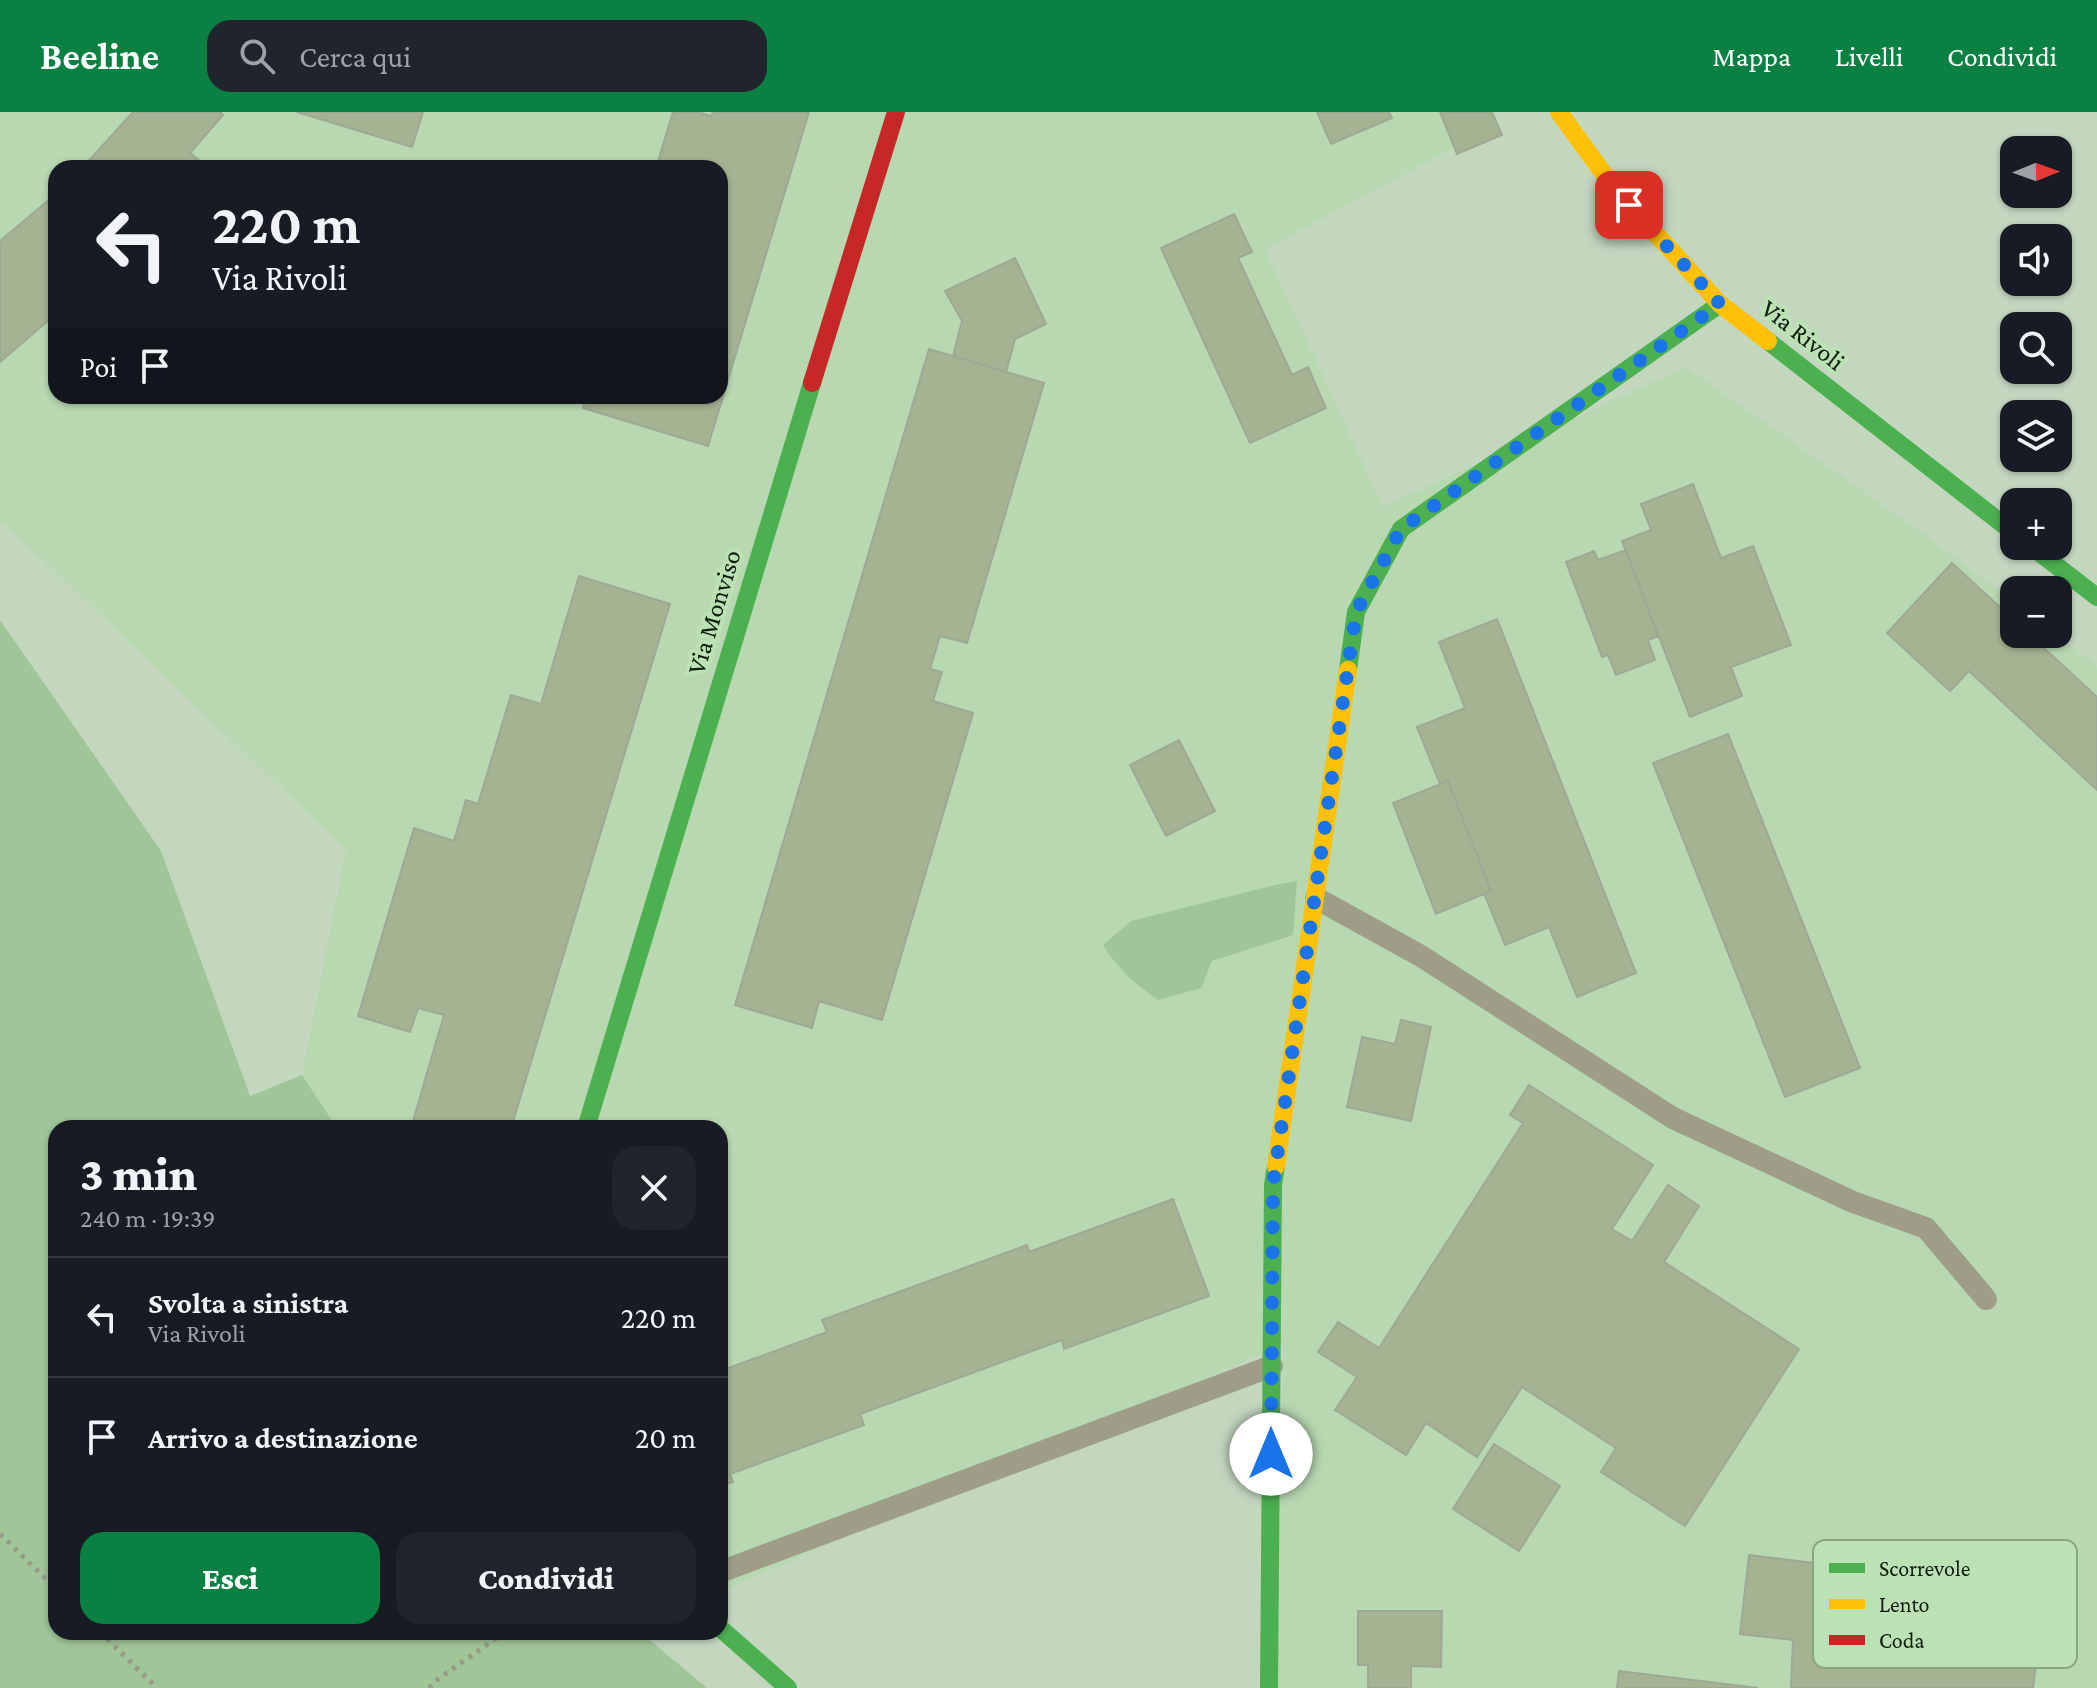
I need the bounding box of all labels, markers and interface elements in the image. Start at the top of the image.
search box [207,20,767,92]
icon: search [235,34,279,78]
text: Beeline [40,35,159,77]
text: Cerca qui [299,40,411,73]
text: Mappa [1712,41,1791,72]
text: Livelli [1835,41,1903,72]
text: Condividi [1947,41,2057,72]
north arrow [2000,136,2072,208]
map controls [2000,136,2072,648]
pin [1595,171,1663,239]
icon: arrive [1607,183,1651,227]
icon: left [80,192,184,296]
text: 220 m [212,193,361,255]
button: sound [2000,224,2072,296]
text: Via Rivoli [212,258,347,298]
street label: Via Rivoli [1756,294,1851,377]
button: search [2000,312,2072,384]
icon: arrive [133,344,177,388]
text: Poi [80,350,117,383]
button: layers [2000,400,2072,472]
button: + [2000,488,2072,560]
street label: Via Monviso [681,546,747,678]
button: − [2000,576,2072,648]
button: close [612,1146,696,1230]
text: 3 min [80,1147,197,1200]
text: 240 m · 19:39 [80,1204,215,1233]
text: Svolta a sinistra [148,1286,348,1319]
icon: left [80,1295,124,1339]
text: 220 m [621,1301,696,1334]
text: Via Rivoli [148,1319,246,1348]
position arrow [1229,1412,1313,1496]
icon: arrive [80,1415,124,1459]
text: Arrivo a destinazione [148,1421,418,1454]
text: 20 m [635,1421,696,1454]
button: Esci [80,1532,380,1624]
button: Condividi [396,1532,696,1624]
legend [1813,1540,2077,1668]
text: Scorrevole [1879,1556,1970,1581]
text: Lento [1879,1592,1930,1617]
text: Coda [1879,1628,1925,1653]

